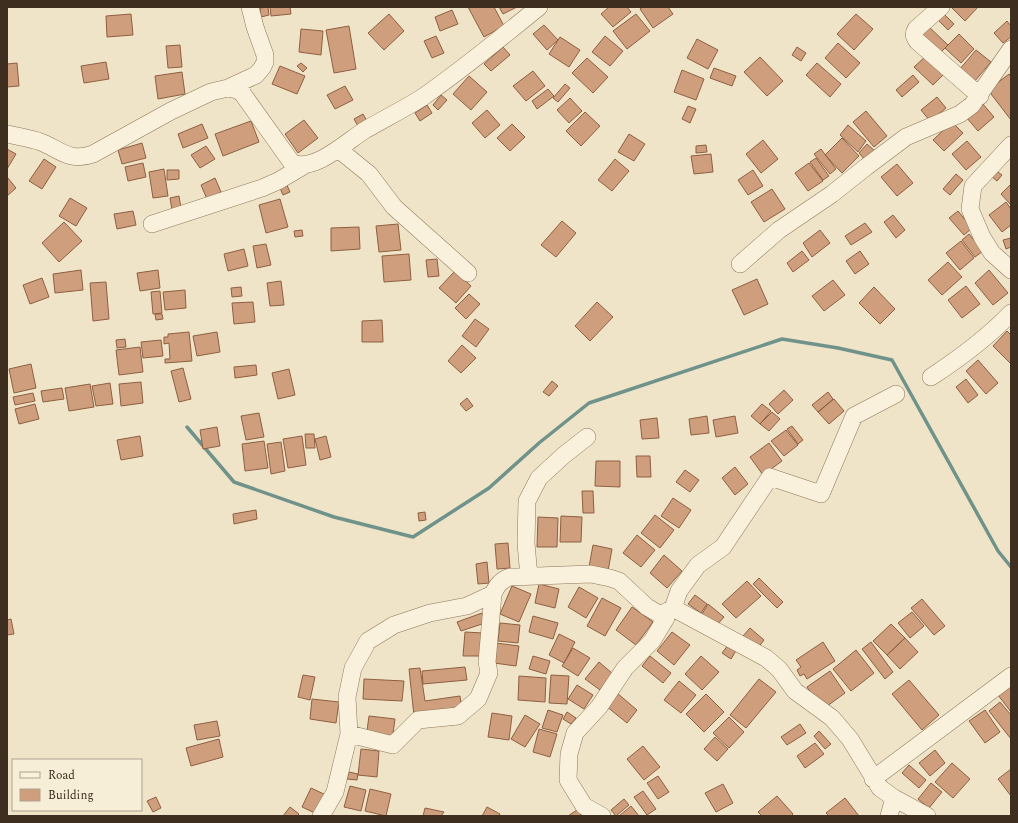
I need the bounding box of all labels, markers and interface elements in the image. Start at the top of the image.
legend [12,759,142,811]
text: Road [48,766,75,785]
text: Building [48,786,94,805]

